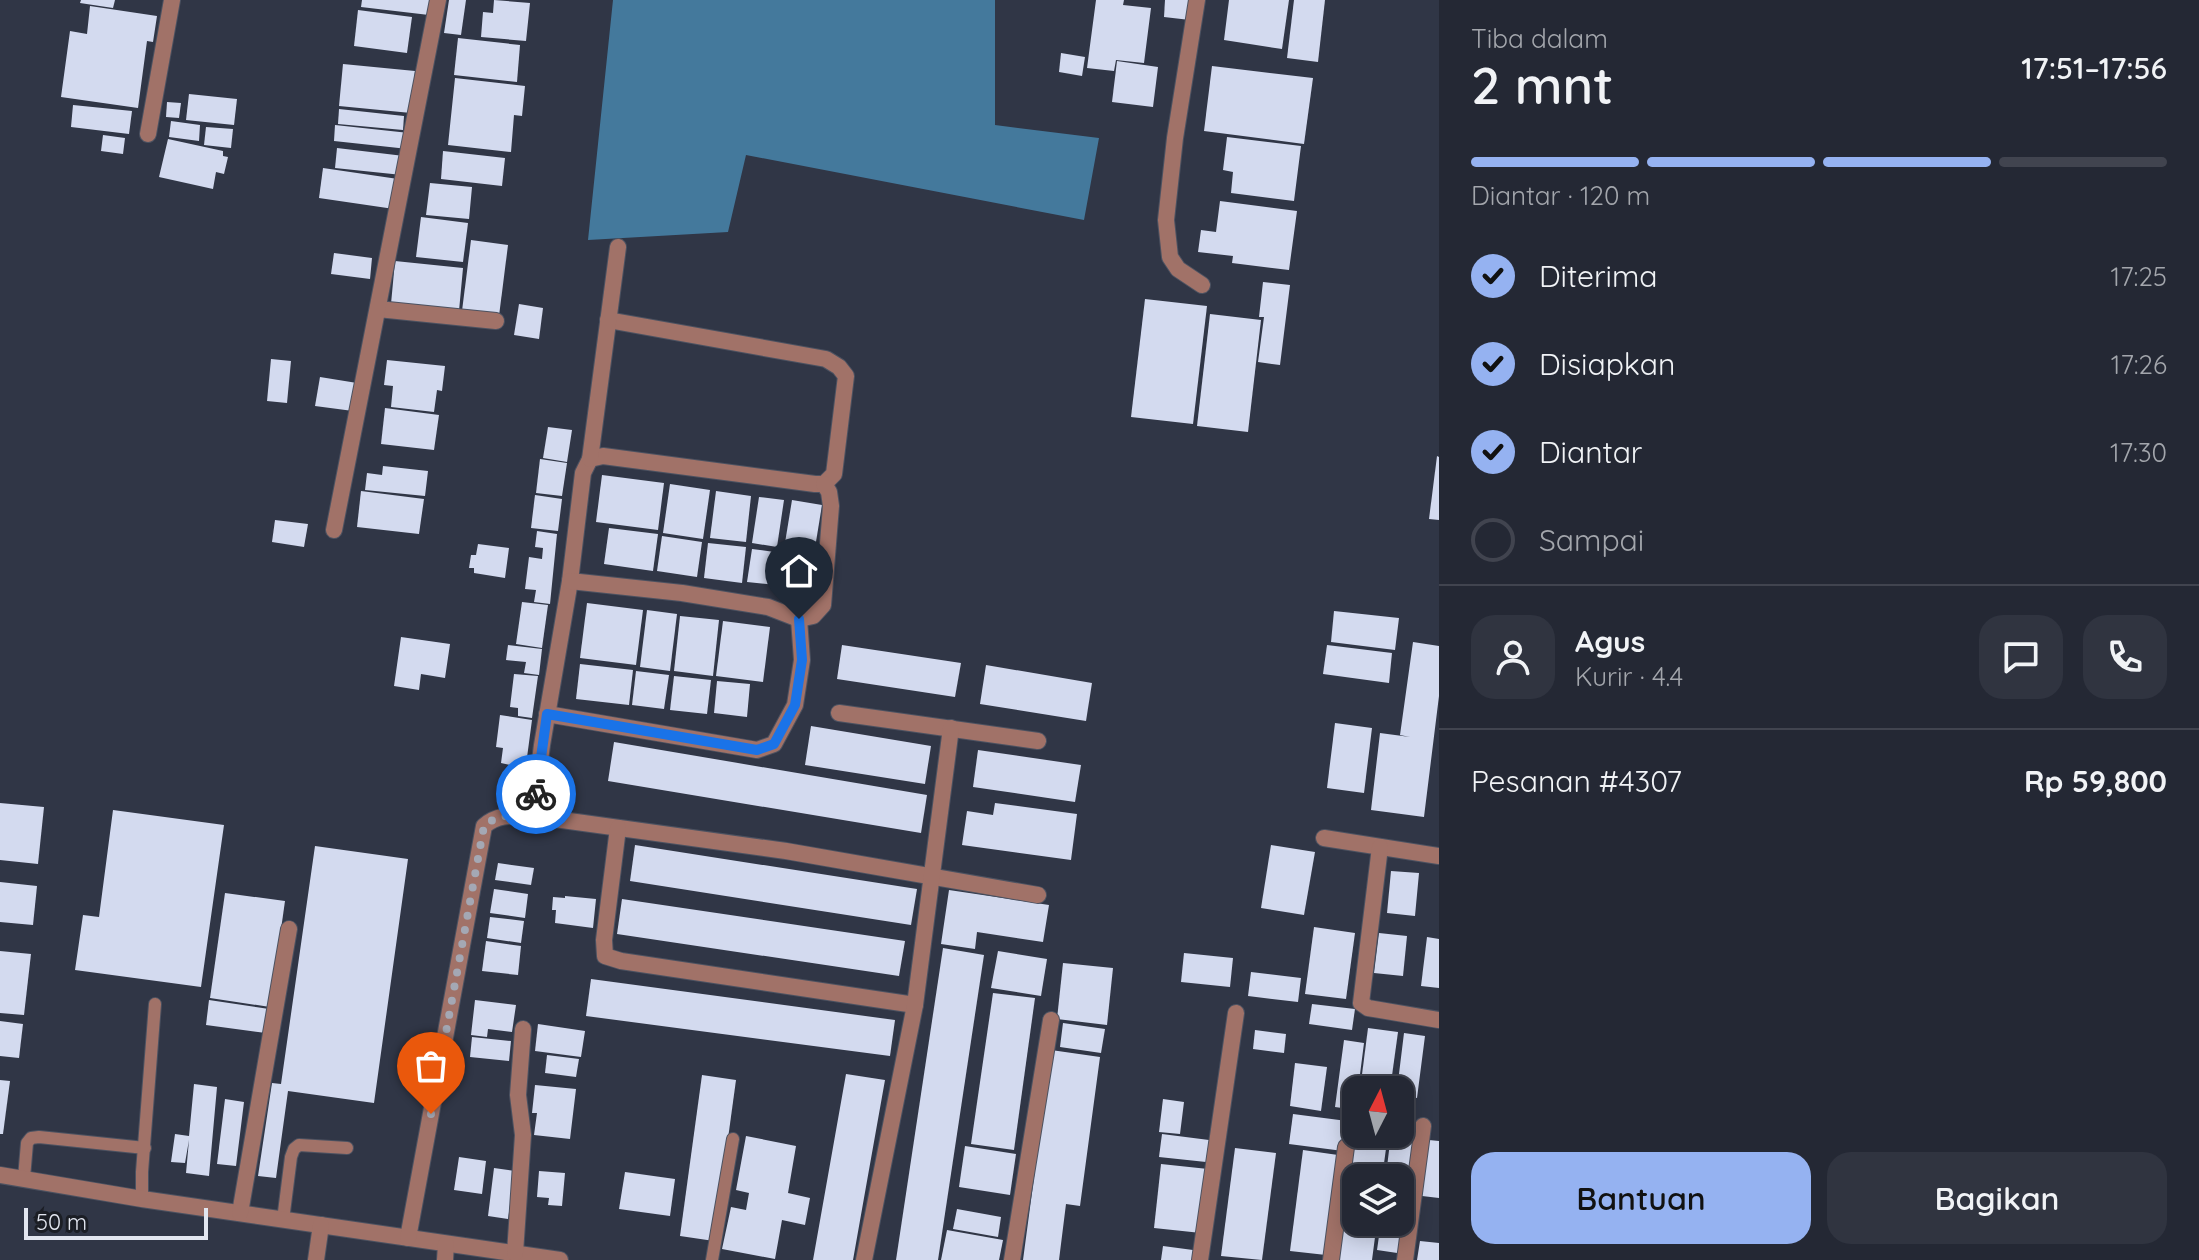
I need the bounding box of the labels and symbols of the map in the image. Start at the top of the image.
pin [765,537,833,619]
courier [496,754,576,834]
pin [397,1032,465,1114]
north arrow [1342,1076,1414,1148]
scale bar [24,1204,208,1240]

